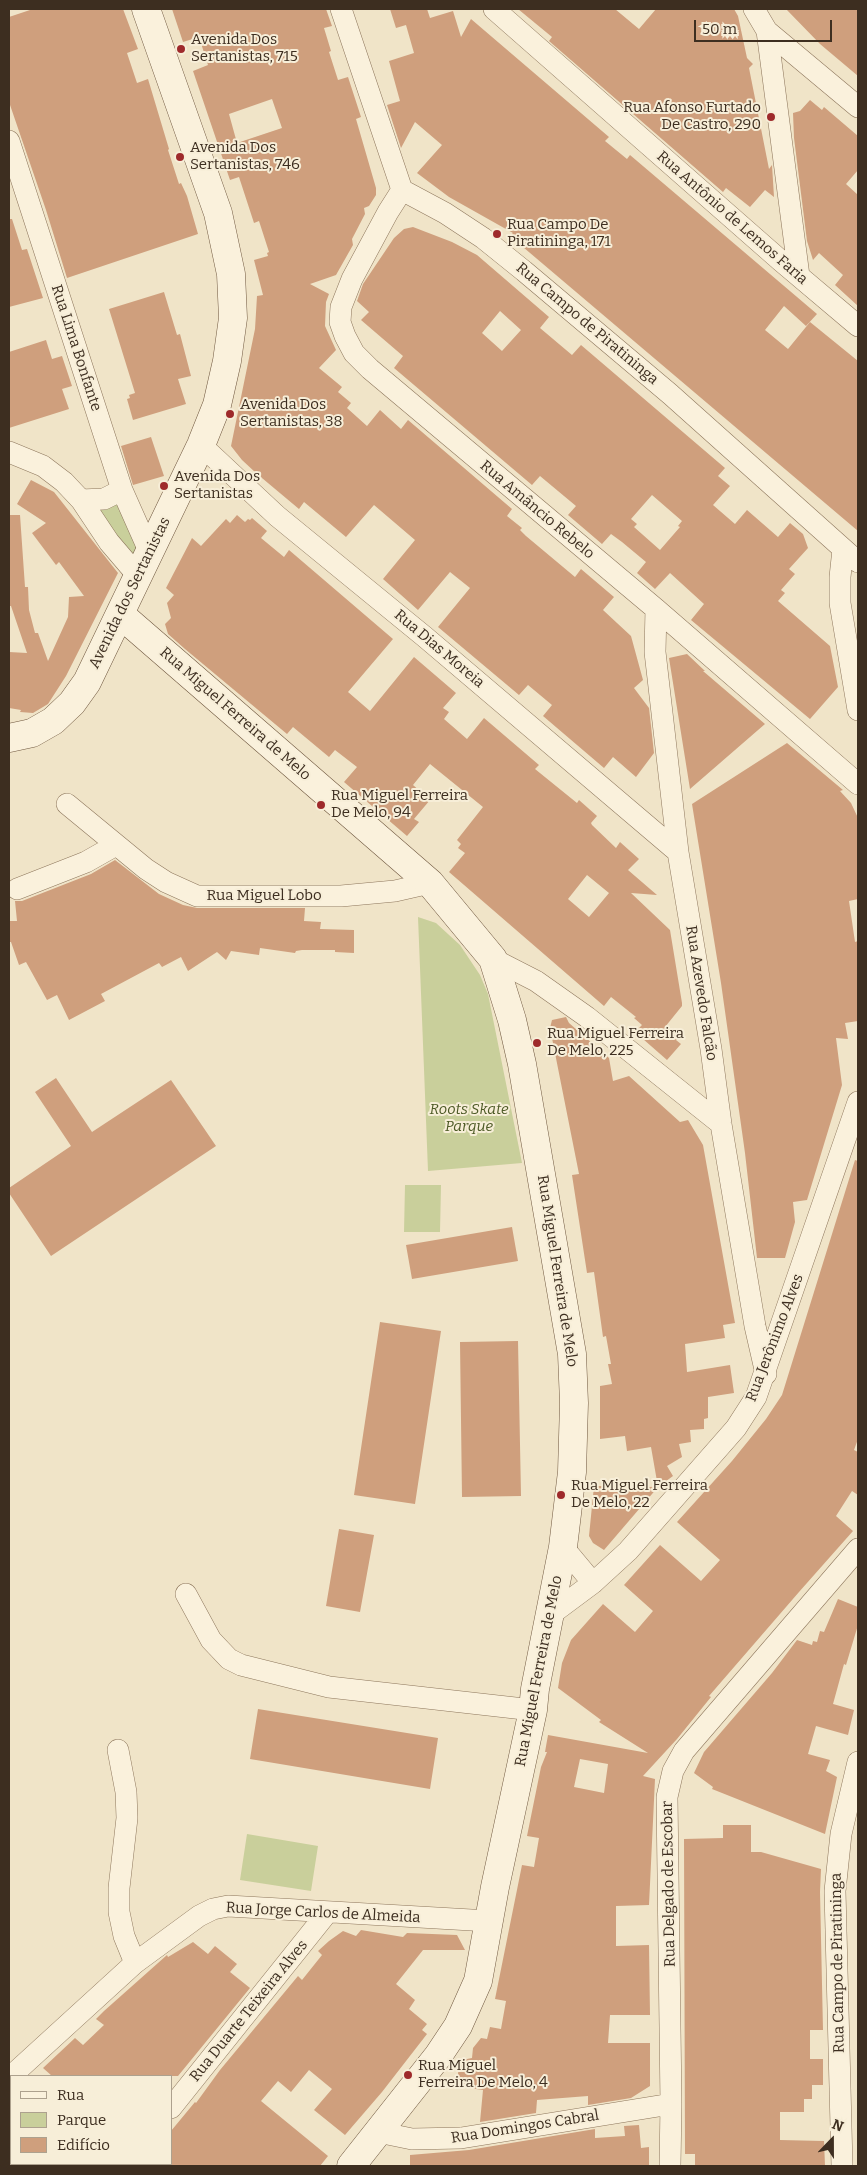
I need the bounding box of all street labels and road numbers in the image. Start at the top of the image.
street label: Rua Antônio de Lemos Faria [653,148,811,288]
street label: Rua Campo de Piratininga [512,259,662,389]
street label: Rua Lima Bonfante [47,282,105,414]
street label: Rua Amâncio Rebelo [476,457,598,563]
street label: Avenida dos Sertanistas [85,514,175,672]
street label: Rua Dias Moreia [390,606,488,692]
street label: Rua Miguel Ferreira de Melo [156,643,314,785]
street label: Rua Miguel Lobo [206,887,322,905]
street label: Rua Azevedo Falcão [681,924,721,1062]
street label: Rua Miguel Ferreira de Melo [533,1174,581,1368]
street label: Rua Jerônimo Alves [742,1272,808,1404]
street label: Rua Miguel Ferreira de Melo [512,1574,566,1768]
street label: Rua Delgado de Escobar [659,1801,679,1967]
street label: Rua Campo de Piratininga [827,1873,849,2053]
street label: Rua Jorge Carlos de Almeida [225,1899,421,1927]
street label: Rua Duarte Teixeira Alves [186,1937,312,2085]
street label: Rua Domingos Cabral [450,2106,600,2148]

